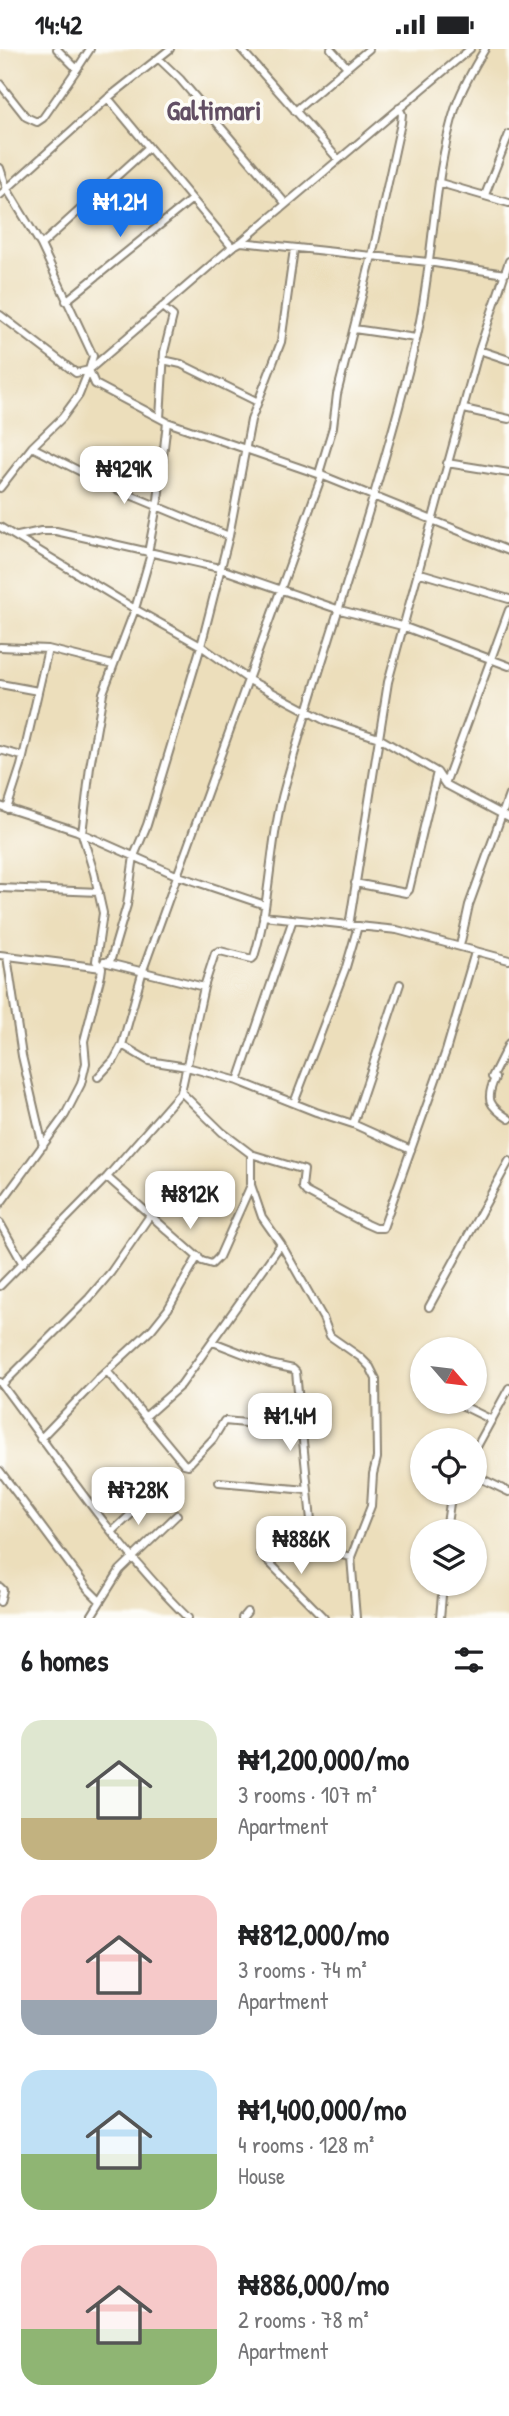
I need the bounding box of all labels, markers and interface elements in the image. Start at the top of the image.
text: 14:42 [35,7,82,42]
district label: Galtimari [167,91,261,129]
pin: ₦1.2M [71,179,169,239]
text: ₦1.2M [93,186,147,217]
pin: ₦929K [75,447,173,506]
text: ₦929K [96,453,152,484]
pin: ₦812K [141,1171,239,1231]
text: ₦812K [161,1178,219,1209]
north arrow [410,1337,486,1414]
map controls [410,1337,487,1596]
pin: ₦1.4M [241,1393,339,1453]
text: ₦1.4M [264,1400,316,1431]
button: locate [410,1428,487,1505]
pin: ₦728K [89,1467,187,1527]
text: ₦728K [108,1474,168,1505]
pin: ₦886K [252,1517,350,1576]
button: layers [410,1519,487,1596]
text: ₦886K [272,1523,330,1554]
text: 6 homes [21,1640,108,1680]
icon: filters [450,1641,488,1679]
text: ₦1,200,000/mo [238,1739,409,1779]
icon: home [77,1748,161,1832]
text: 3 rooms · 107 m² [238,1779,377,1810]
text: Apartment [238,1810,328,1841]
text: ₦812,000/mo [238,1914,389,1954]
icon: home [77,1923,161,2007]
text: 3 rooms · 74 m² [238,1954,367,1985]
text: Apartment [238,1985,328,2016]
text: ₦1,400,000/mo [238,2089,406,2129]
icon: home [77,2098,161,2182]
text: 4 rooms · 128 m² [238,2129,374,2160]
text: House [238,2160,285,2191]
text: ₦886,000/mo [238,2264,389,2304]
icon: home [77,2273,161,2357]
text: 2 rooms · 78 m² [238,2304,369,2335]
text: Apartment [238,2335,328,2366]

